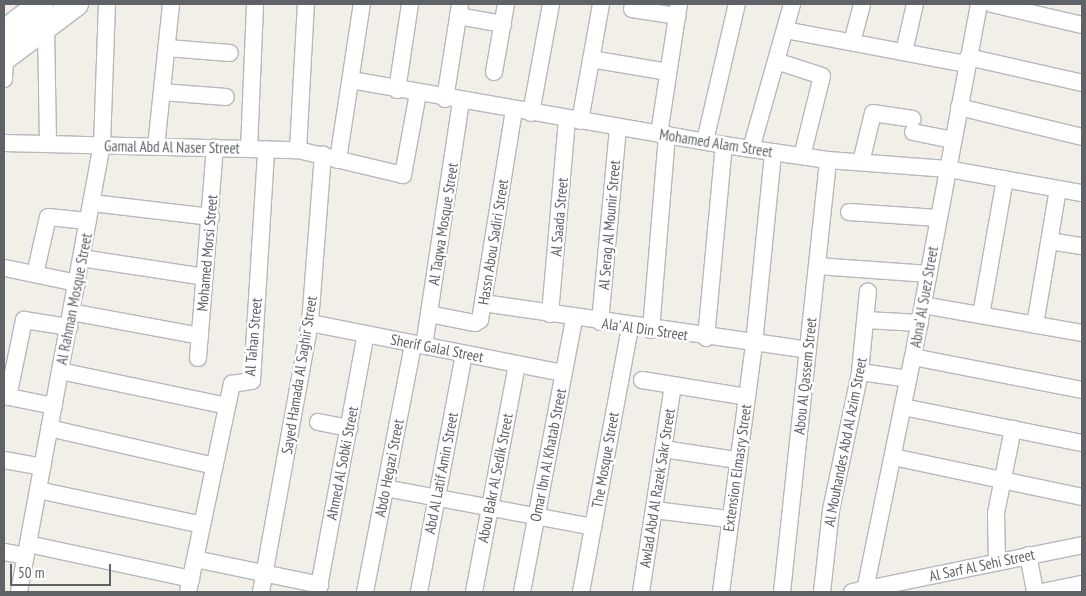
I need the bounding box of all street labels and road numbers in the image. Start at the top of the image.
street label: Mohamed Alam Street [658,125,774,161]
street label: Gamal Abd Al Naser Street [104,137,240,157]
street label: Al Serag Al Mounir Street [594,159,624,291]
street label: Al Taqwa Mosque Street [424,161,462,287]
street label: Al Saada Street [547,177,571,257]
street label: Hassn Abou Sadiri Street [474,178,512,306]
street label: Mohamed Morsi Street [193,194,221,312]
street label: Al Rahman Mosque Street [52,232,96,366]
street label: Abna' Al Suez Street [906,244,942,350]
street label: Sayed Hamada Al Saghir Street [278,294,320,456]
street label: Al Tahan Street [241,297,265,377]
street label: Ala' Al Din Street [600,314,690,344]
street label: Abou Al Qassem Street [790,316,820,436]
street label: Sherif Galal Street [389,330,485,366]
street label: Al Mouhandes Abd Al Azim Street [820,355,870,529]
street label: Omar Ibn Al Khatab Street [526,387,570,523]
street label: Extension Elmasry Street [719,403,755,533]
street label: Ahmed Al Sobki Street [322,404,362,522]
street label: Awlad Abd Al Razek Sakr Street [635,407,679,569]
street label: Abd Al Latif Amin Street [420,410,462,536]
street label: Abou Bakr Al Sedik Street [474,411,516,545]
street label: The Mosque Street [588,411,622,509]
street label: Abdo Hegazi Street [371,418,407,518]
street label: Al Sarf Al Sehi Street [927,545,1037,585]

